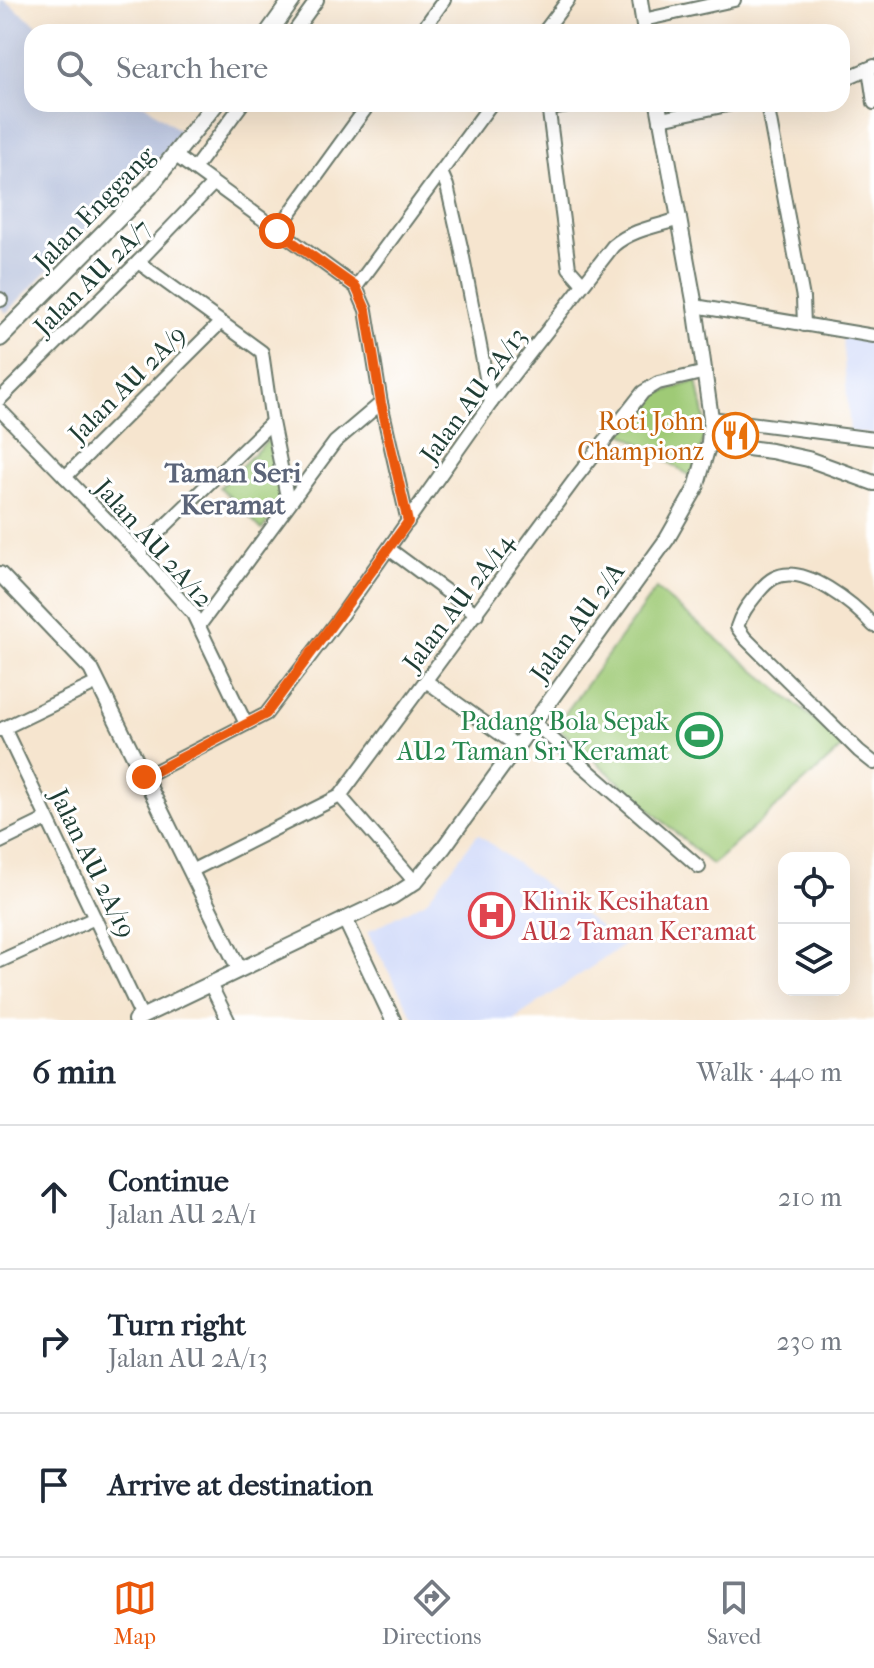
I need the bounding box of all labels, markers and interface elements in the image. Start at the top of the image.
search box [24,24,850,112]
icon: search [52,46,96,90]
text: Search here [116,51,268,86]
street label: Jalan Enggang [26,139,162,278]
street label: Jalan AU 2A/7 [26,213,157,344]
route start [259,213,295,249]
street label: Jalan AU 2A/9 [61,319,193,451]
street label: Jalan AU 2A/13 [413,322,533,471]
place label: Roti John Championz [577,406,704,467]
restaurant icon: Roti John Championz [711,412,759,460]
district label: Taman Seri Keramat [164,456,302,521]
street label: Jalan AU 2A/12 [86,471,219,614]
street label: Jalan AU 2A/14 [395,527,521,679]
street label: Jalan AU 2/A [523,556,632,690]
place label: Padang Bola Sepak AU2 Taman Sri Keramat [396,706,670,767]
sports icon: Padang Bola Sepak AU2 Taman Sri Keramat [676,712,724,760]
route end [126,759,162,795]
street label: Jalan AU 2A/19 [42,782,142,943]
map controls [778,852,850,996]
button: locate [778,852,850,924]
place label: Klinik Kesihatan AU2 Taman Keramat [521,886,757,947]
hospital icon: Klinik Kesihatan AU2 Taman Keramat [467,892,515,940]
button: layers [778,924,850,996]
text: 6 min [32,1052,116,1092]
text: Walk · 440 m [697,1057,842,1088]
text: Continue [108,1164,229,1199]
icon: ahead [32,1175,76,1219]
text: 210 m [778,1182,842,1213]
text: Jalan AU 2A/1 [108,1199,257,1230]
text: Turn right [108,1308,246,1343]
icon: right [32,1319,76,1363]
text: 230 m [776,1326,842,1357]
text: Jalan AU 2A/13 [108,1343,268,1374]
icon: arrive [32,1463,76,1507]
text: Arrive at destination [108,1468,373,1503]
tab: Map [113,1576,157,1650]
tab: Directions [382,1576,481,1650]
tab: Saved [707,1576,761,1650]

